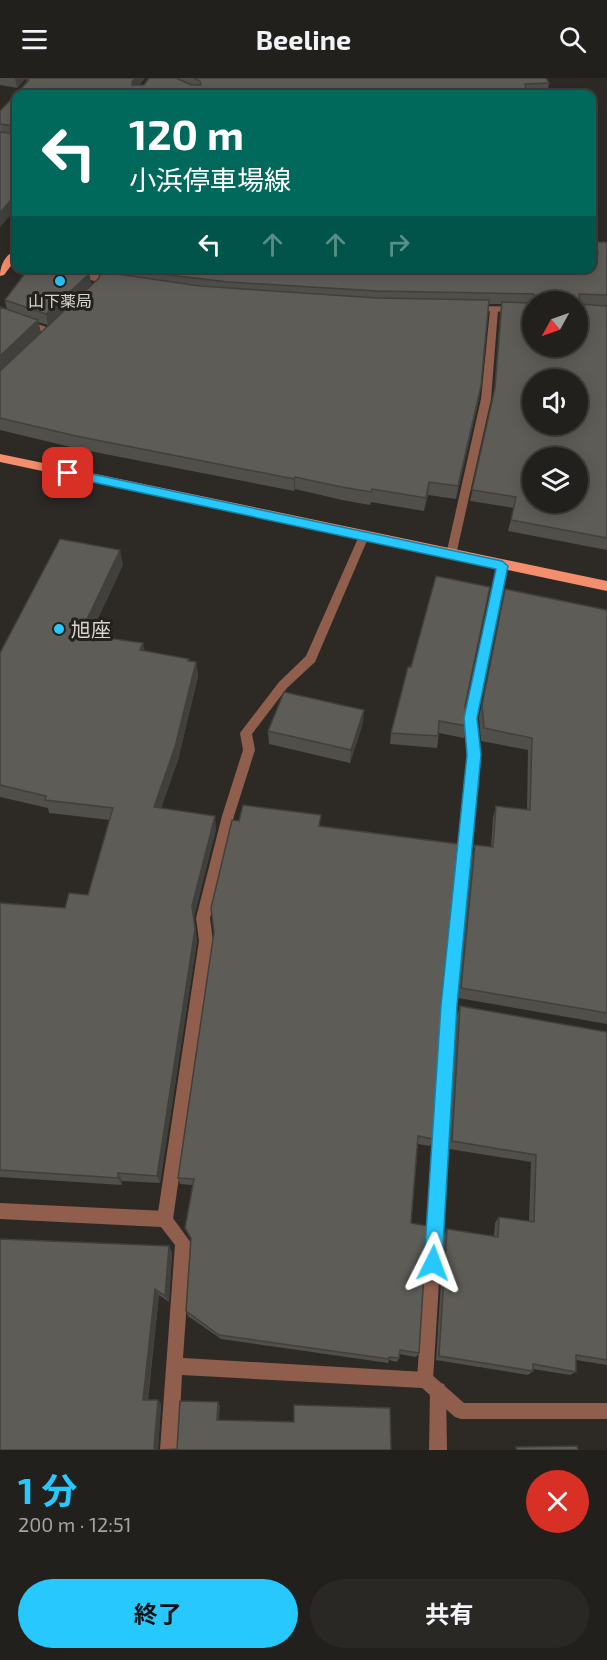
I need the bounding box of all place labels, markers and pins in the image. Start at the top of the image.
marker: 山下薬局 [53,274,67,288]
place label: 山下薬局 [28,291,92,310]
pin [42,447,93,498]
place label: 旭座 [71,617,111,641]
marker: 旭座 [52,622,66,636]

